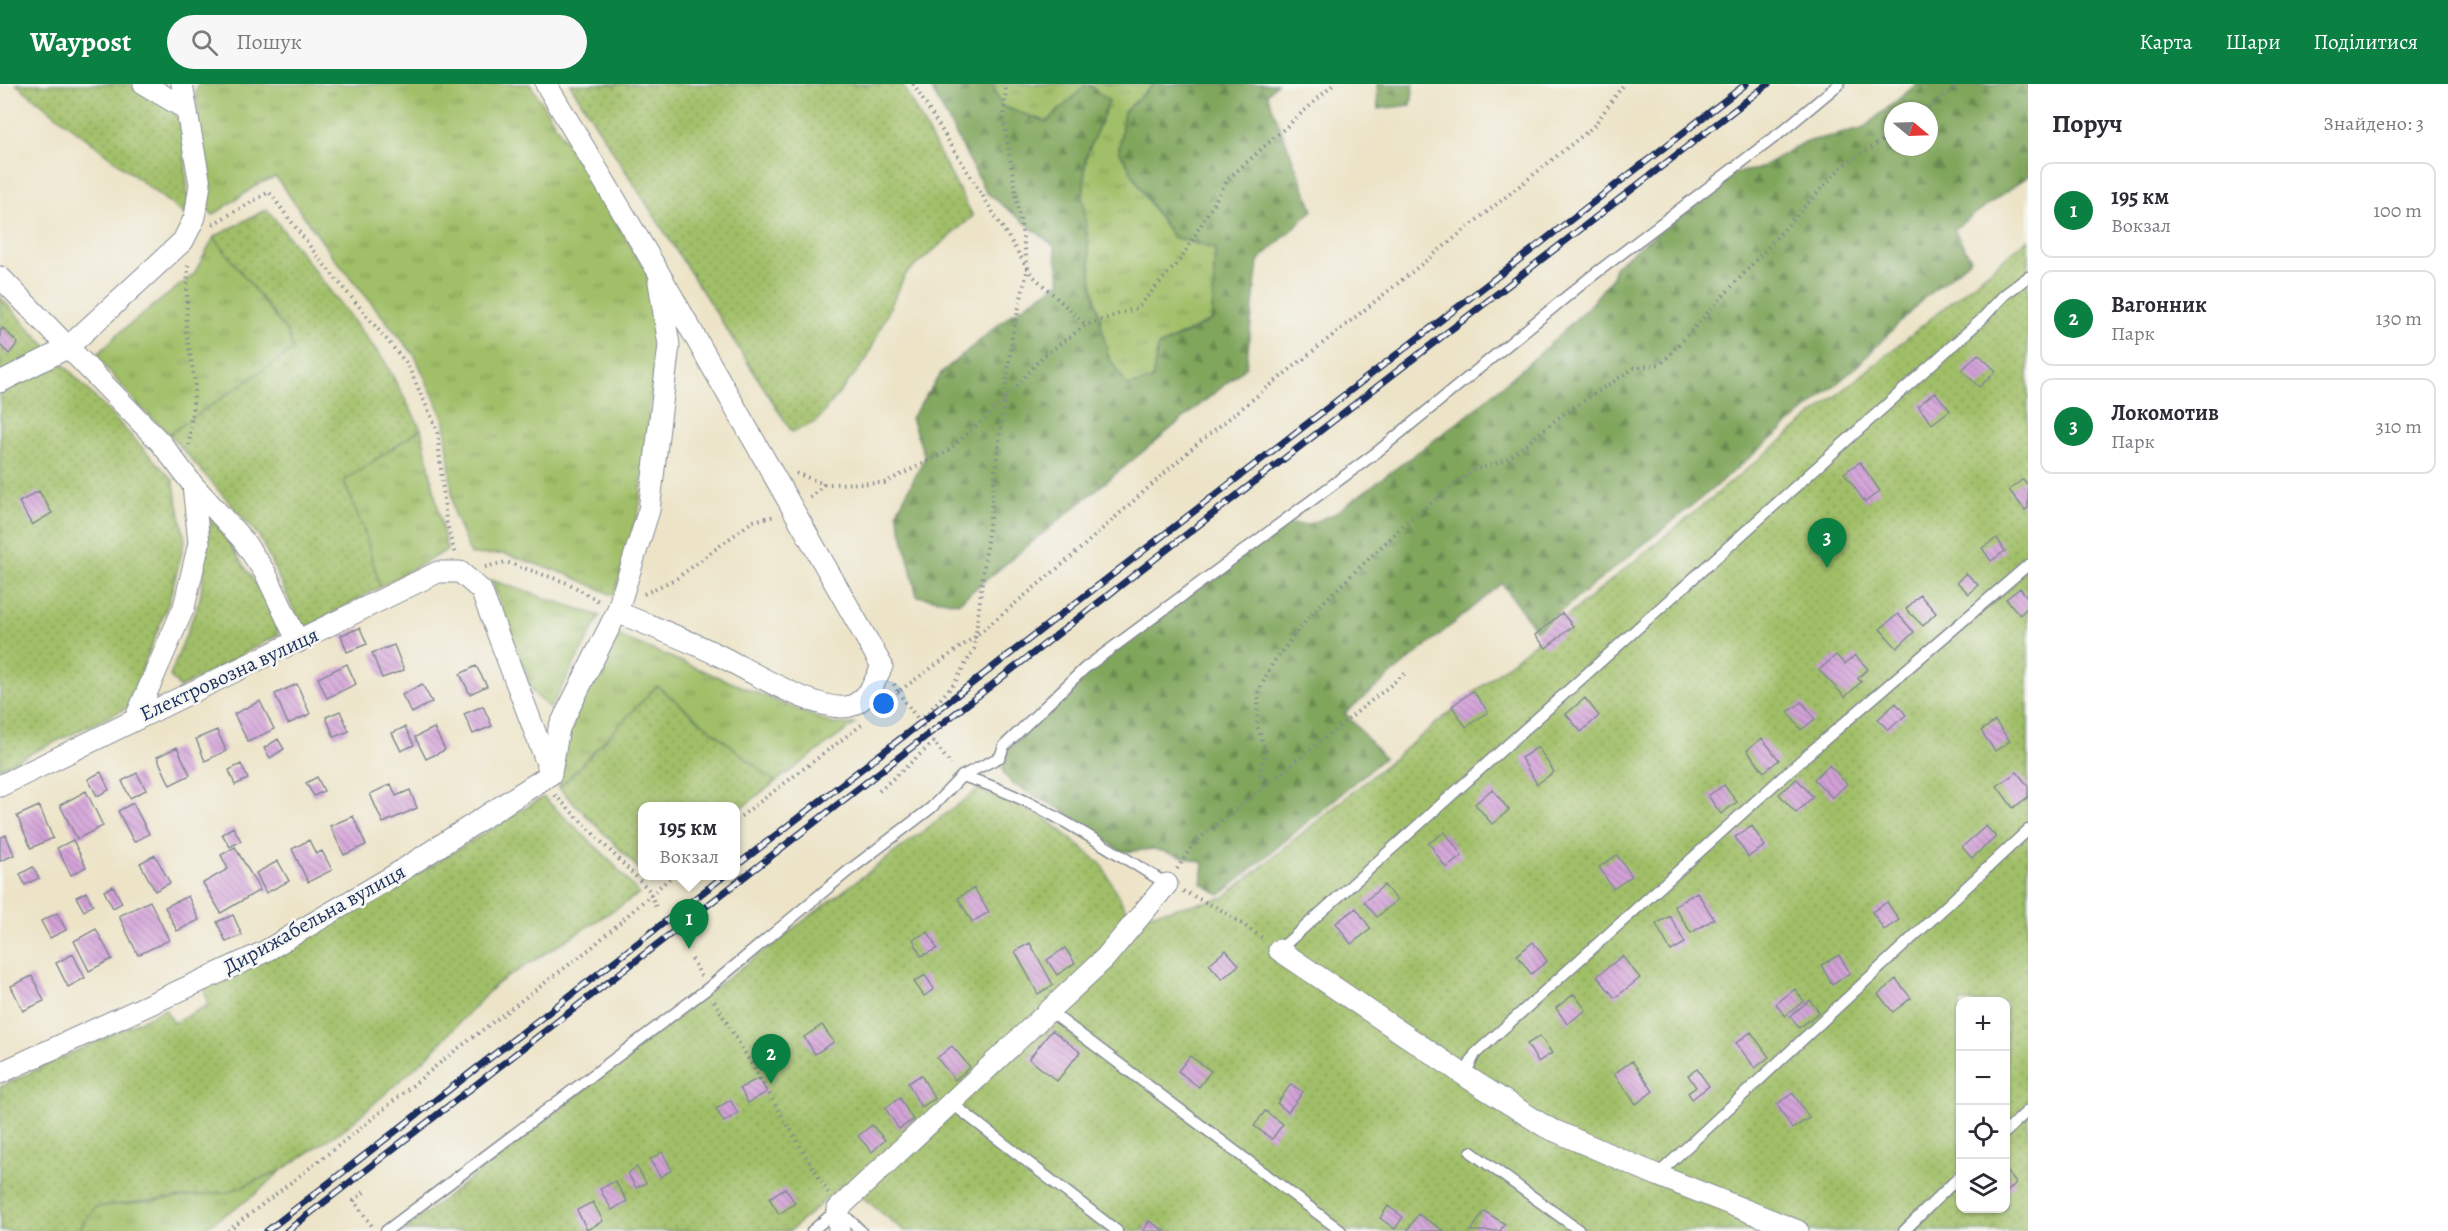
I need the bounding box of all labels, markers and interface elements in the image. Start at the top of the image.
search box [167,15,587,69]
text: Waypost [30,23,131,61]
icon: search [188,26,221,59]
text: Пошук [236,27,302,57]
text: Карта [2140,28,2192,56]
text: Шари [2225,28,2280,56]
text: Поділитися [2313,28,2418,56]
north arrow [1884,102,1938,156]
text: Поруч [2052,106,2123,141]
text: Знайдено: 3 [2323,110,2424,137]
text: 195 км [2111,182,2169,212]
text: 1 [2070,197,2077,224]
text: 100 m [2373,197,2422,224]
text: Вокзал [2111,212,2171,239]
text: Вагонник [2111,290,2207,320]
text: 2 [2069,305,2078,332]
text: 130 m [2376,305,2422,332]
text: Парк [2111,320,2155,347]
text: Локомотив [2111,398,2219,428]
text: 3 [2069,413,2078,440]
text: 310 m [2376,413,2422,440]
text: Парк [2111,428,2155,455]
pin: 3 [1808,518,1846,568]
street label: Електровозна вулиця [135,620,323,728]
your location [869,689,898,718]
popup [638,802,740,880]
text: 195 км [659,813,717,843]
text: Вокзал [659,843,719,870]
street label: Дирижабельна вулиця [218,857,410,981]
pin: 1 [670,900,708,949]
map controls [1956,997,2010,1213]
button: + [1956,997,2010,1051]
pin: 2 [752,1034,790,1084]
button: − [1956,1051,2010,1105]
button: locate [1956,1105,2010,1159]
button: layers [1956,1159,2010,1213]

